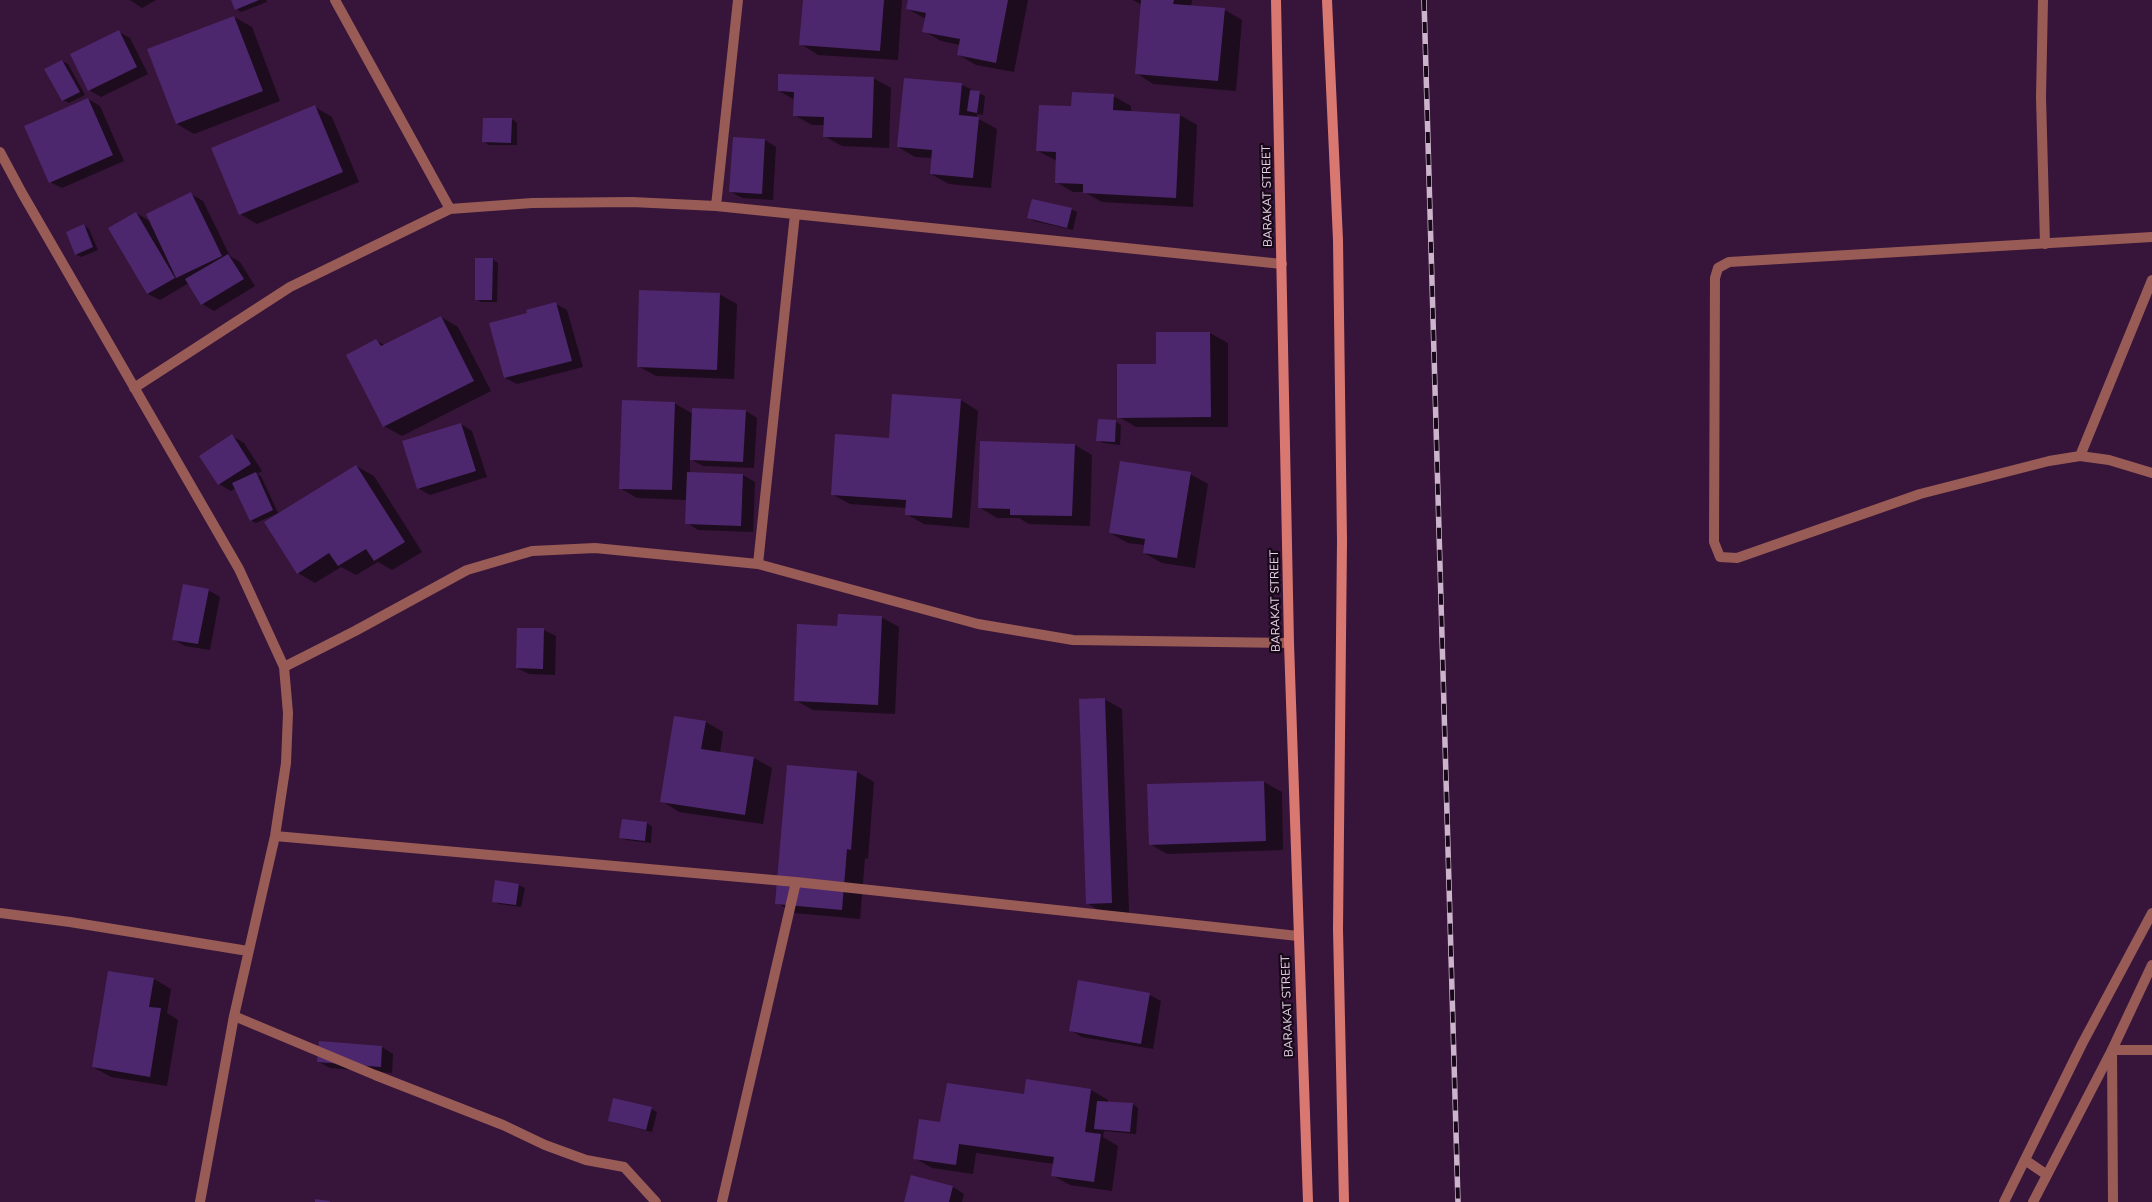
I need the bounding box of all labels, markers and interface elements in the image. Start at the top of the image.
street label: BARAKAT STREET [1260,145,1276,247]
street label: BARAKAT STREET [1268,550,1284,652]
street label: BARAKAT STREET [1279,955,1297,1057]

